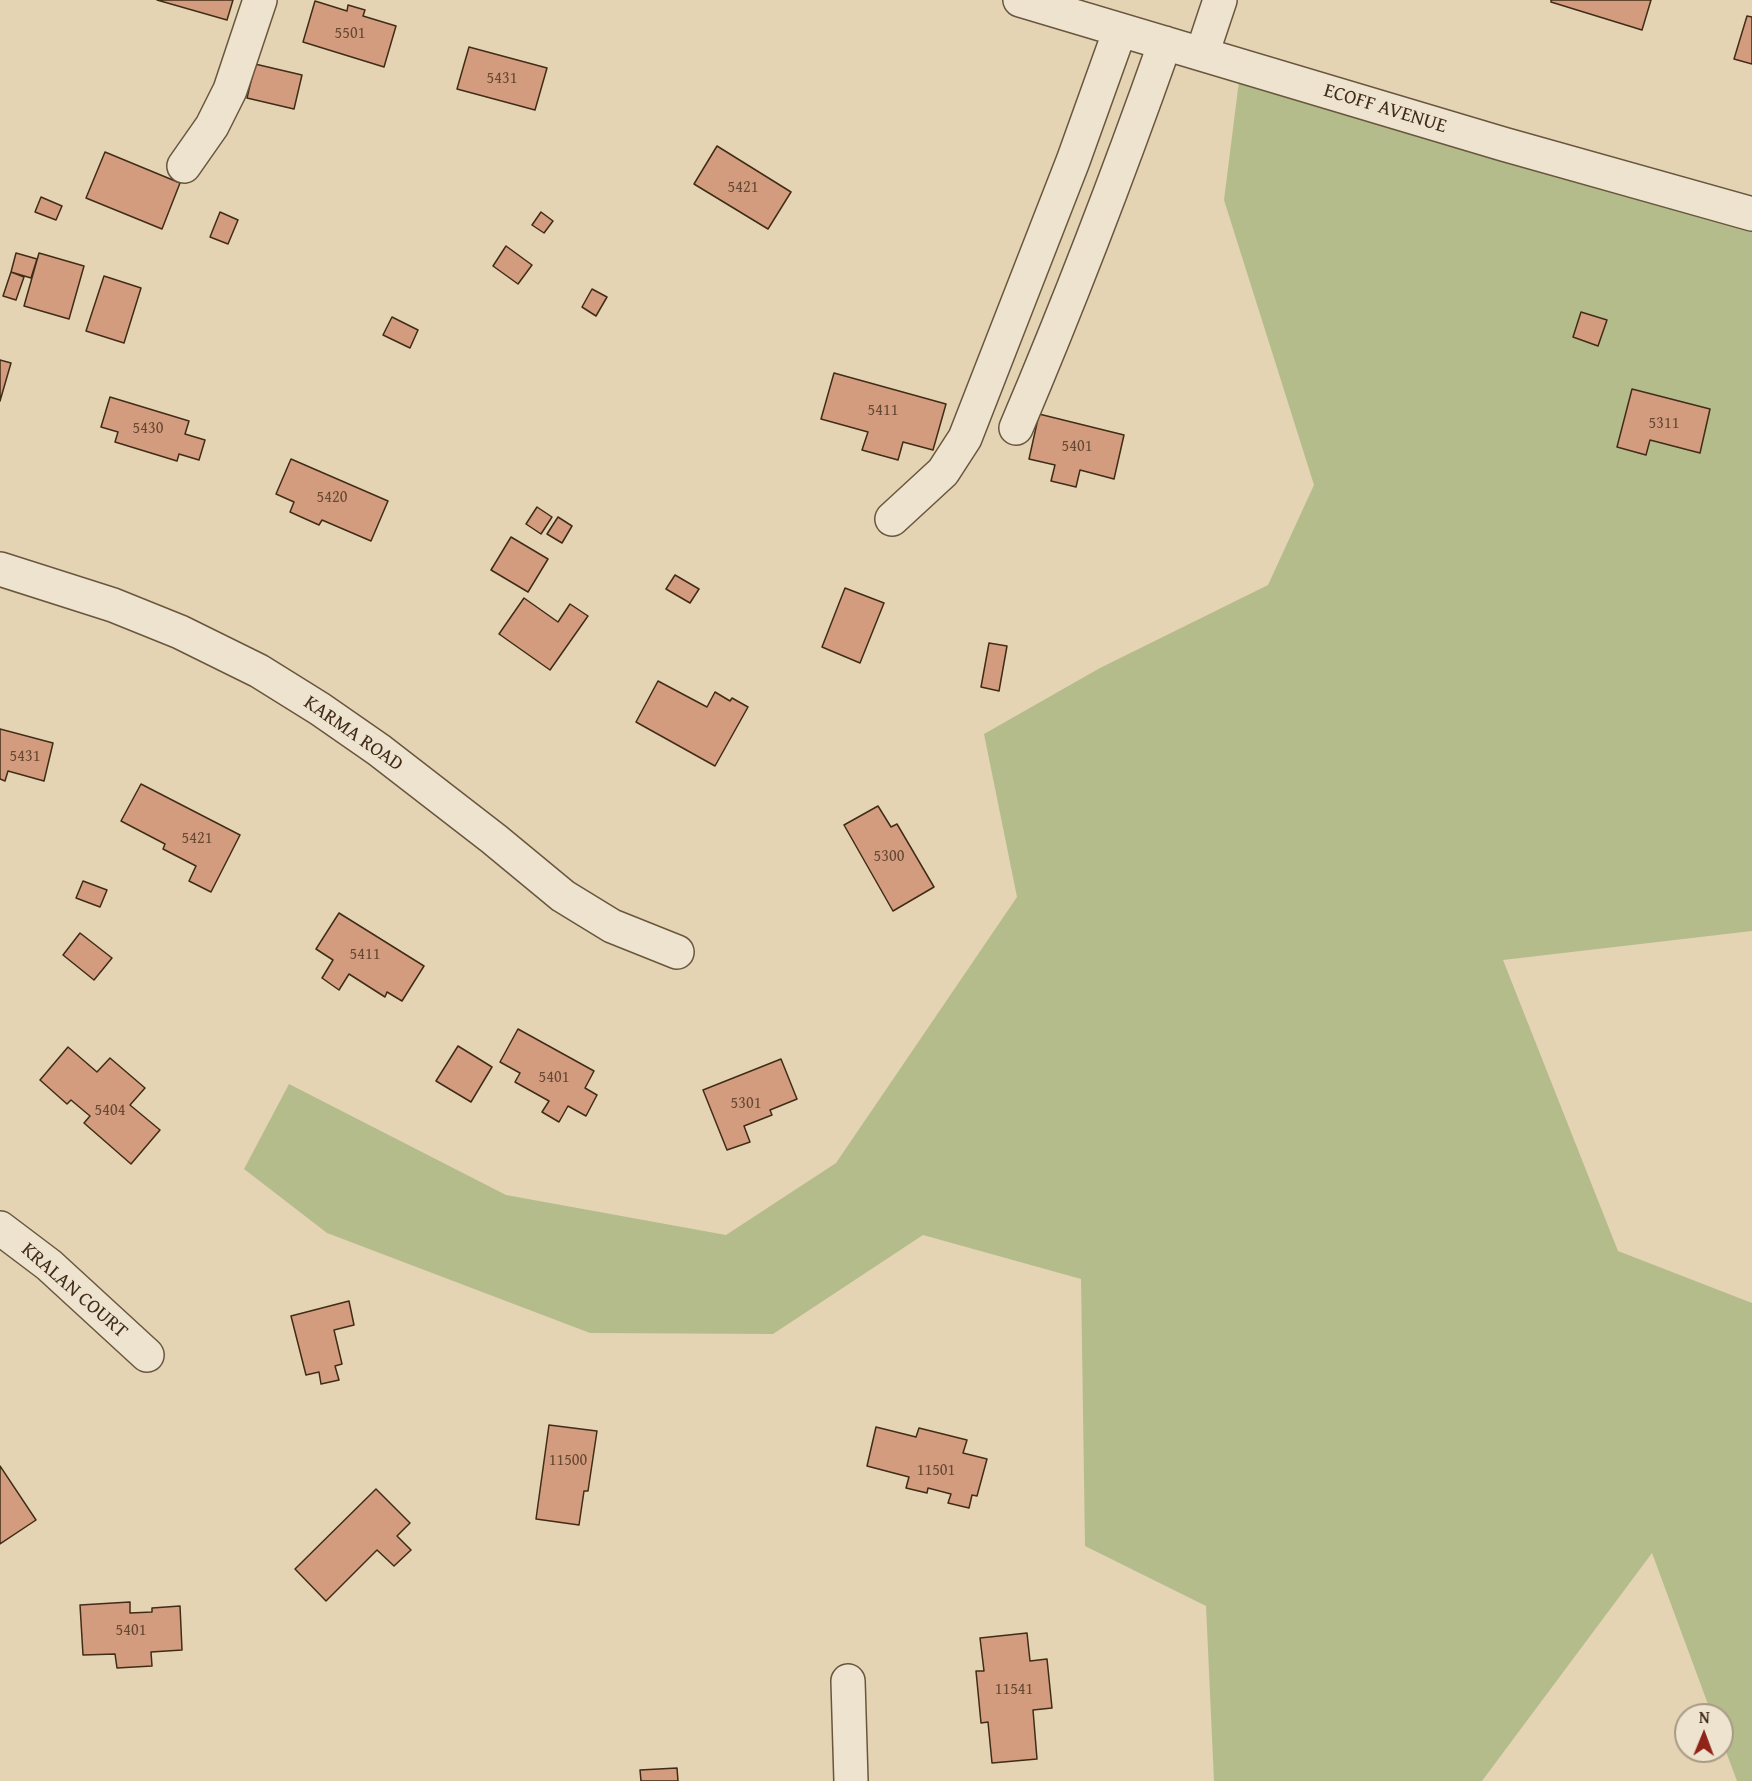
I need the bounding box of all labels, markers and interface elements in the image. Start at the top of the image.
house number: 5501 [335,24,365,44]
house number: 5431 [487,69,517,89]
street label: ECOFF AVENUE [1321,79,1449,139]
house number: 5421 [728,178,758,198]
house number: 5411 [868,401,898,421]
house number: 5311 [1649,414,1679,434]
house number: 5430 [133,419,163,439]
house number: 5401 [1062,437,1092,457]
house number: 5420 [317,488,347,508]
street label: KARMA ROAD [299,691,407,777]
house number: 5431 [10,747,40,767]
house number: 5421 [182,829,212,849]
house number: 5300 [874,847,904,867]
house number: 5411 [350,945,380,965]
house number: 5401 [539,1068,569,1088]
house number: 5301 [731,1094,761,1114]
house number: 5404 [95,1101,125,1121]
street label: KRALAN COURT [16,1238,132,1344]
house number: 11500 [549,1451,587,1471]
house number: 11501 [917,1461,955,1481]
house number: 5401 [116,1621,146,1641]
house number: 11541 [995,1680,1033,1700]
north arrow [1674,1703,1734,1763]
text: N [1699,1705,1710,1729]

